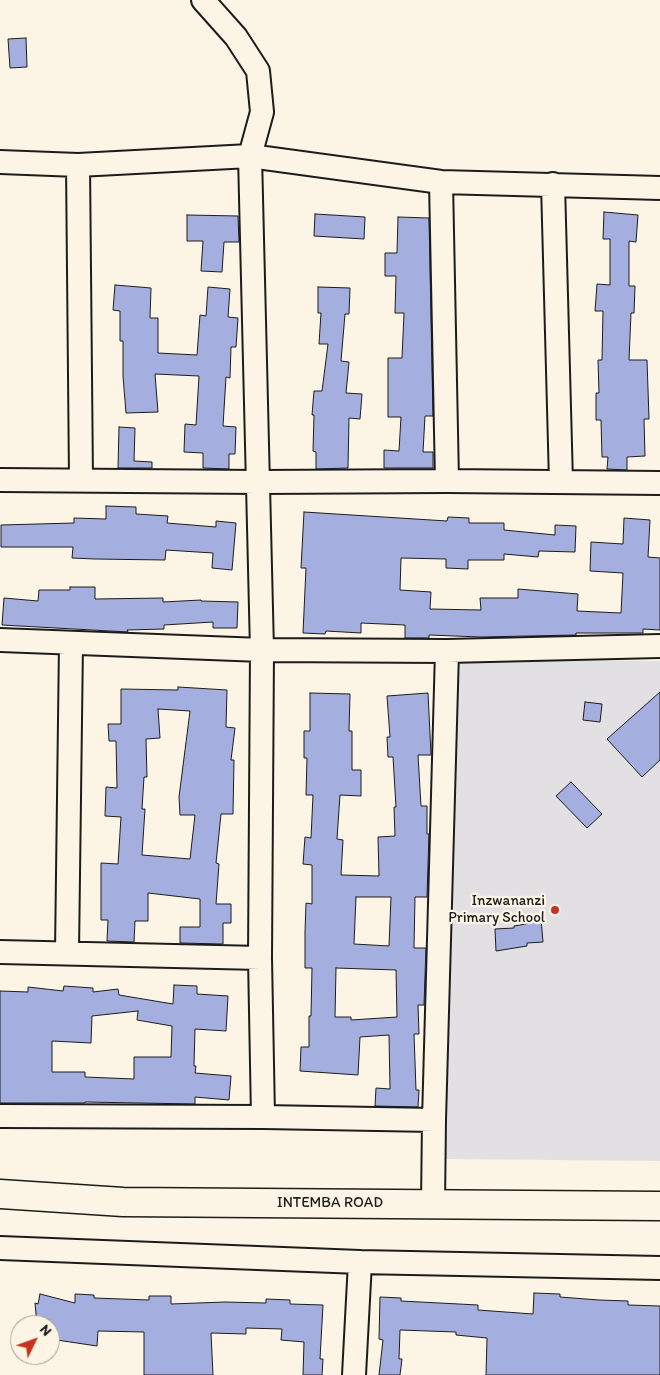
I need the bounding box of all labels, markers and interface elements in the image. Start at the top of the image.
place label: Inzwananzi Primary School [448,892,545,927]
marker: Inzwananzi Primary School [549,904,561,916]
street label: INTEMBA ROAD [277,1194,383,1212]
north arrow [10,1315,60,1365]
text: N [36,1321,55,1339]

